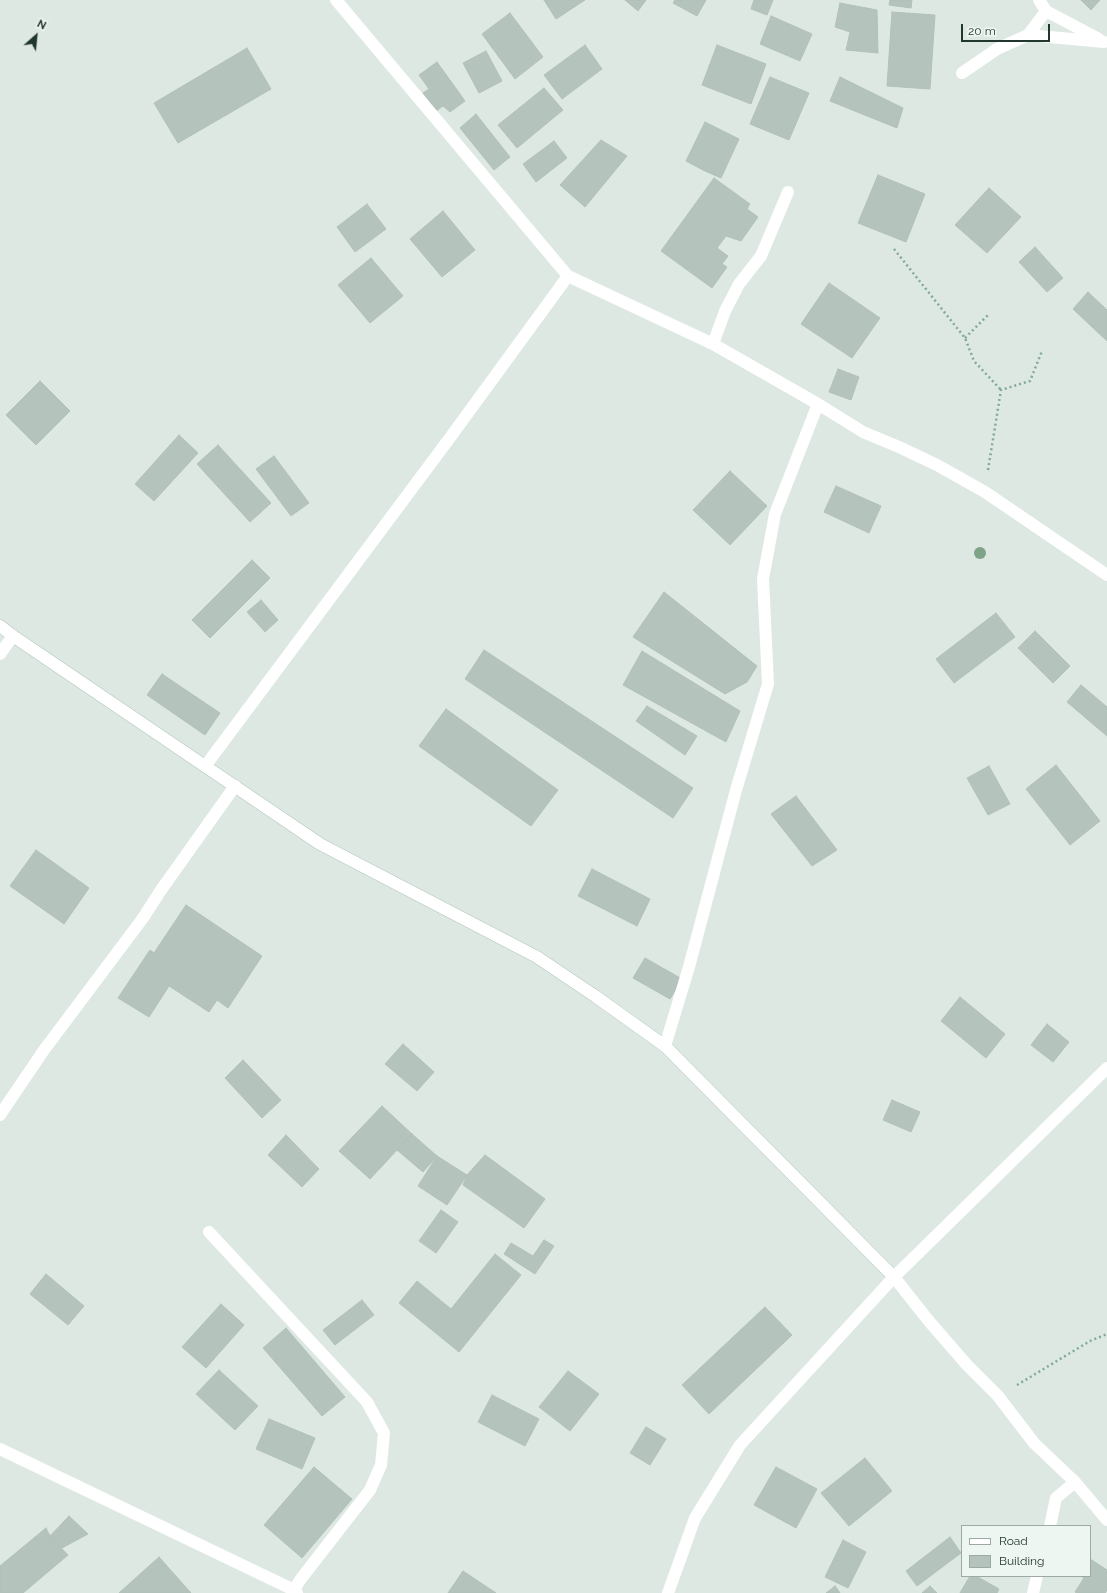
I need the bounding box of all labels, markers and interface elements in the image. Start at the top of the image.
north arrow [16,16,56,56]
scale bar [963,16,1052,42]
text: N [35,17,48,33]
text: 20 m [968,24,996,38]
legend [961,1525,1091,1577]
text: Road [999,1534,1028,1548]
text: Building [999,1554,1045,1568]

